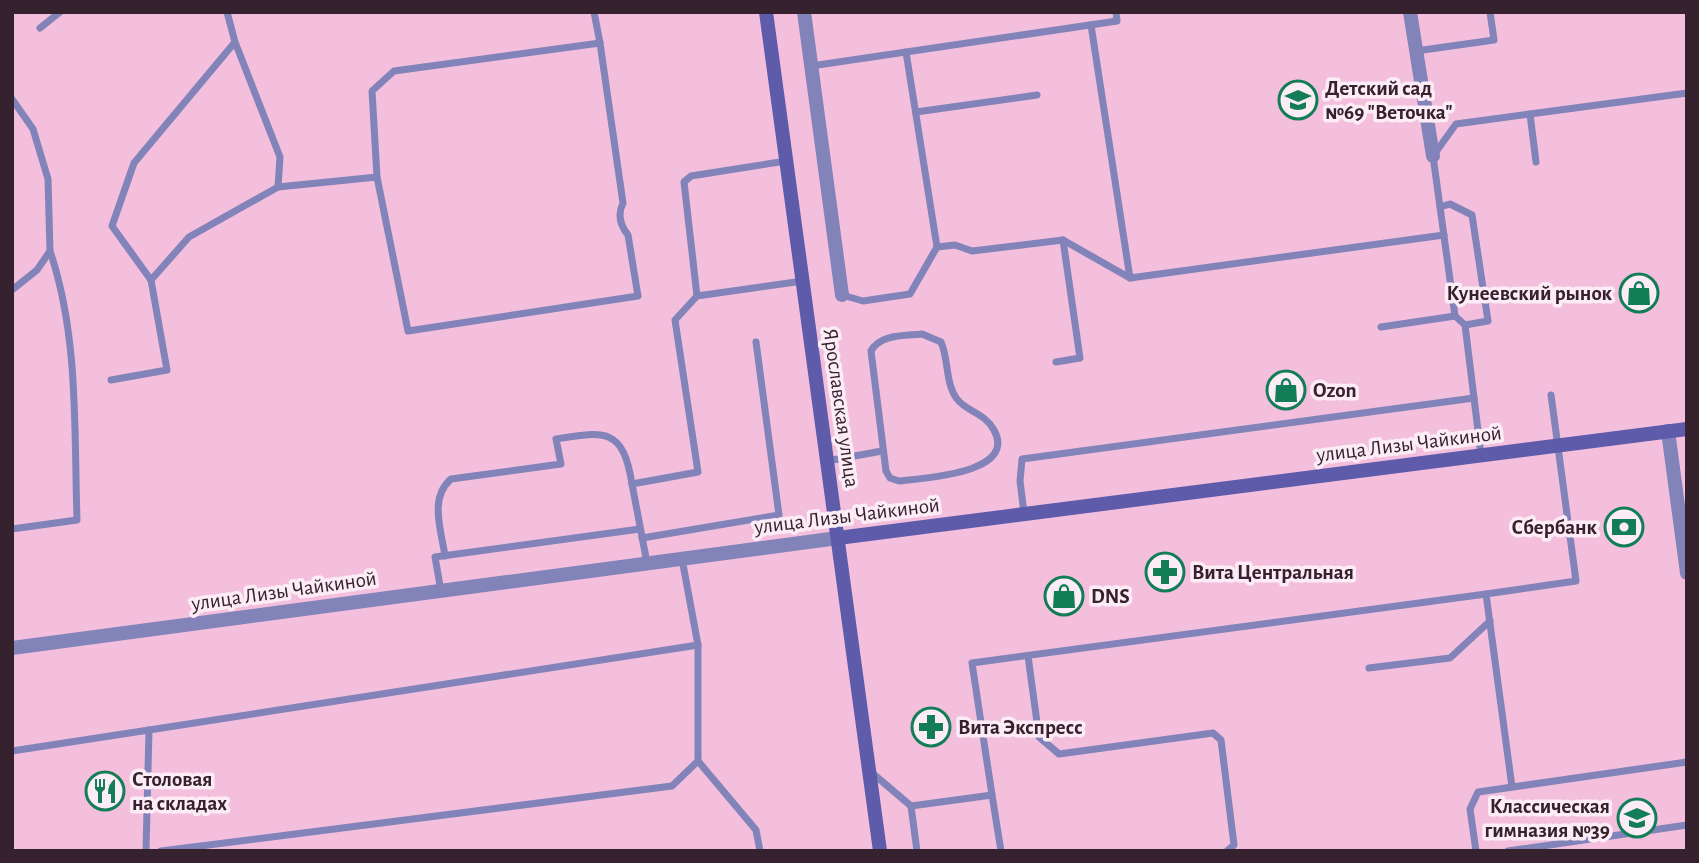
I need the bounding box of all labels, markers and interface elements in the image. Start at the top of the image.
place label: Детский сад №69 "Веточка" [1325,78,1453,123]
school or university icon: Детский сад №69 "Веточка" [1277,79,1319,121]
shop icon: Кунеевский рынок [1618,272,1660,314]
place label: Кунеевский рынок [1446,283,1613,304]
street label: Ярославская улица [819,327,863,489]
shop icon: Ozon [1265,369,1307,411]
place label: Ozon [1313,380,1357,401]
street label: улица Лизы Чайкиной [1314,422,1503,466]
street label: улица Лизы Чайкиной [752,494,941,538]
bank icon: Сбербанк [1603,506,1645,548]
place label: Сбербанк [1512,517,1598,538]
pharmacy icon: Вита Центральная [1144,551,1186,593]
place label: Вита Центральная [1192,562,1354,583]
street label: улица Лизы Чайкиной [189,568,378,615]
shop icon: DNS [1043,575,1085,617]
place label: DNS [1091,586,1130,607]
pharmacy icon: Вита Экспресс [910,706,952,748]
place label: Вита Экспресс [958,717,1083,738]
place label: Столовая на складах [132,769,227,814]
restaurant icon: Столовая на складах [84,770,126,812]
place label: Классическая гимназия №39 [1484,796,1610,841]
school or university icon: Классическая гимназия №39 [1616,797,1658,839]

